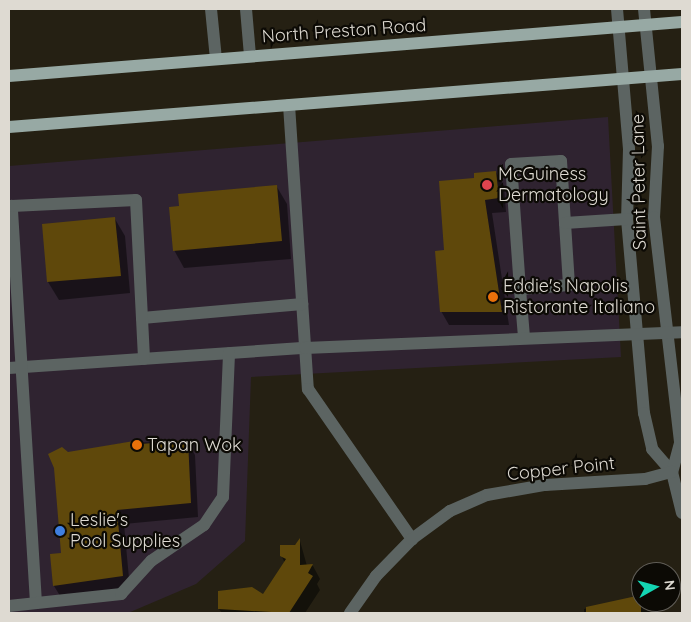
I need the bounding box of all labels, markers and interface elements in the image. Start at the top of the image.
street label: North Preston Road [261,14,427,48]
street label: Saint Peter Lane [627,114,651,250]
place label: McGuiness Dermatology [498,164,609,206]
marker: McGuiness Dermatology [480,178,494,192]
place label: Eddie's Napolis Ristorante Italiano [503,276,655,318]
marker: Eddie's Napolis Ristorante Italiano [487,291,499,303]
place label: Tapan Wok [147,434,242,456]
marker: Tapan Wok [131,439,143,451]
street label: Copper Point [506,453,616,485]
place label: Leslie's Pool Supplies [70,510,180,552]
marker: Leslie's Pool Supplies [54,525,66,537]
north arrow [631,562,681,612]
text: N [660,579,679,591]

